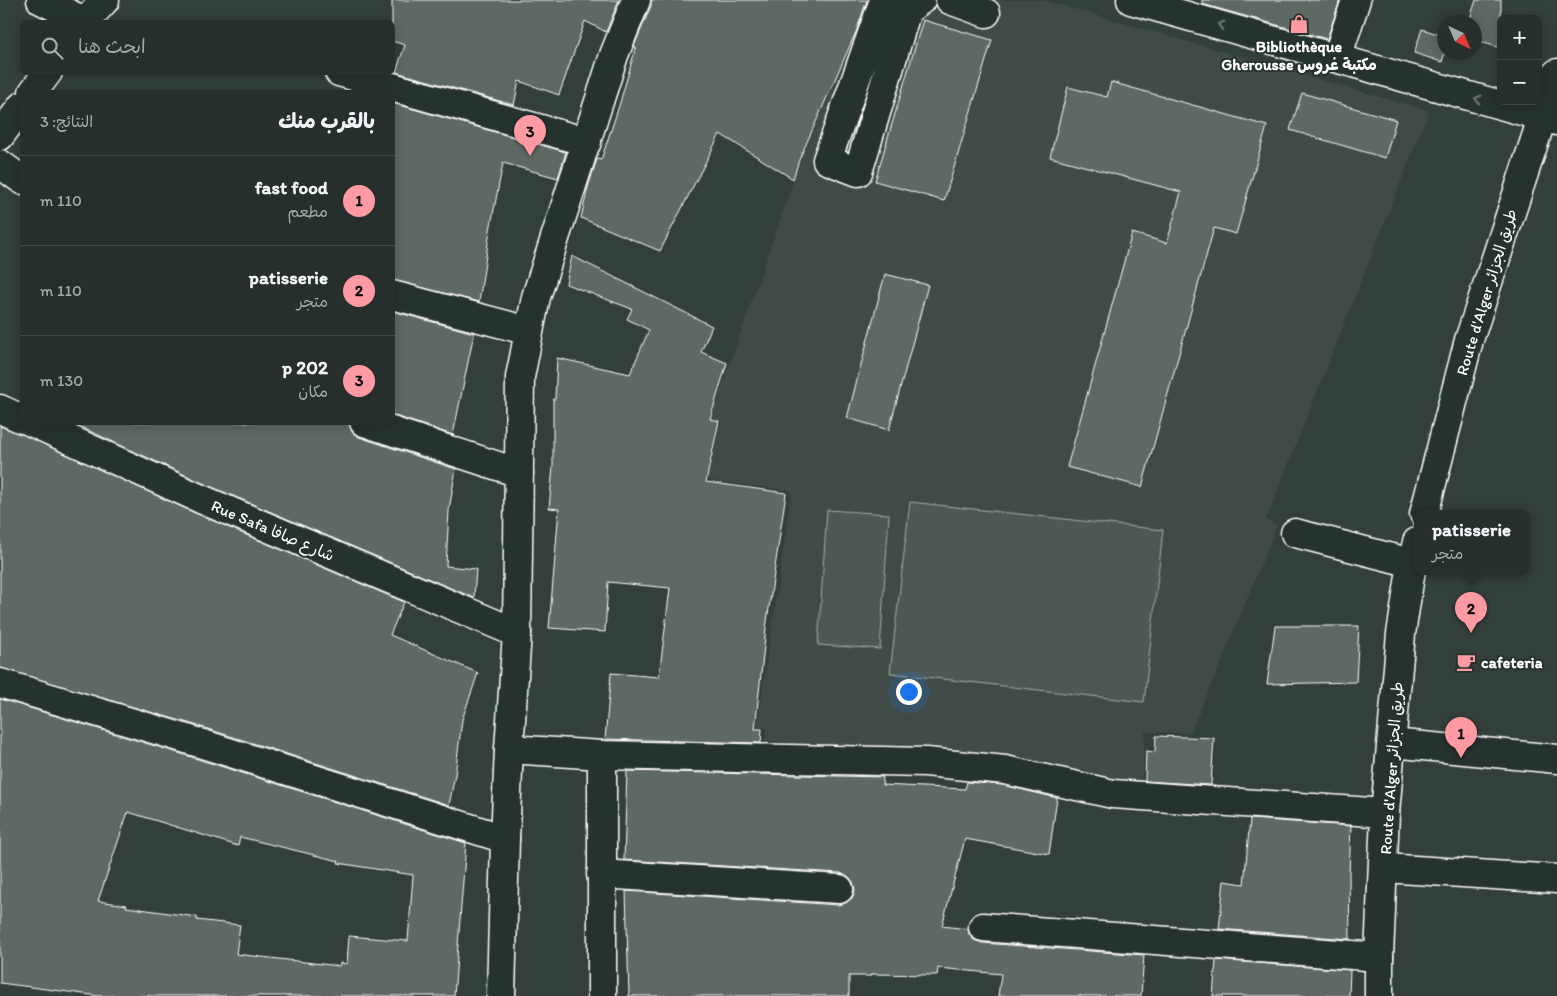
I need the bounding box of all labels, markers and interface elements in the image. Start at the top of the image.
shop icon: Bibliothèque Gherousse مكتبة غروس [1288,13,1310,35]
north arrow [1437,15,1482,60]
map controls [1497,15,1542,105]
button: + [1497,15,1542,60]
search box [20,20,395,75]
one-way arrow [1217,21,1225,31]
icon: search [38,34,66,62]
text: ابحث هنا [78,35,146,58]
place label: Bibliothèque Gherousse مكتبة غروس [1221,37,1377,75]
button: − [1497,60,1542,105]
one-way arrow [1475,94,1483,104]
text: بالقرب منك [278,108,375,133]
text: النتائج: 3 [40,112,93,131]
pin: 3 [514,115,546,156]
text: fast food [255,176,328,199]
text: 110 m [40,191,82,210]
text: 1 [355,191,363,210]
text: مطعم [288,202,328,221]
street label: Route d'Alger طريق الجزائر [1452,207,1521,378]
text: patisserie [249,266,328,289]
text: 110 m [40,281,82,300]
text: 2 [355,281,363,300]
text: متجر [297,292,328,311]
text: p 202 [282,356,328,379]
text: 130 m [40,371,83,390]
text: 3 [355,371,363,390]
text: مكان [298,382,328,401]
street label: Rue Safa شارع صافا [208,496,337,567]
popup [1414,510,1529,575]
text: patisserie [1432,518,1511,541]
text: متجر [1432,544,1463,563]
pin: 2 [1455,592,1487,633]
cafe icon: cafeteria [1455,651,1477,673]
place label: cafeteria [1481,653,1543,672]
your location [896,679,922,705]
street label: Route d'Alger طريق الجزائر [1376,681,1407,855]
pin: 1 [1445,717,1477,758]

